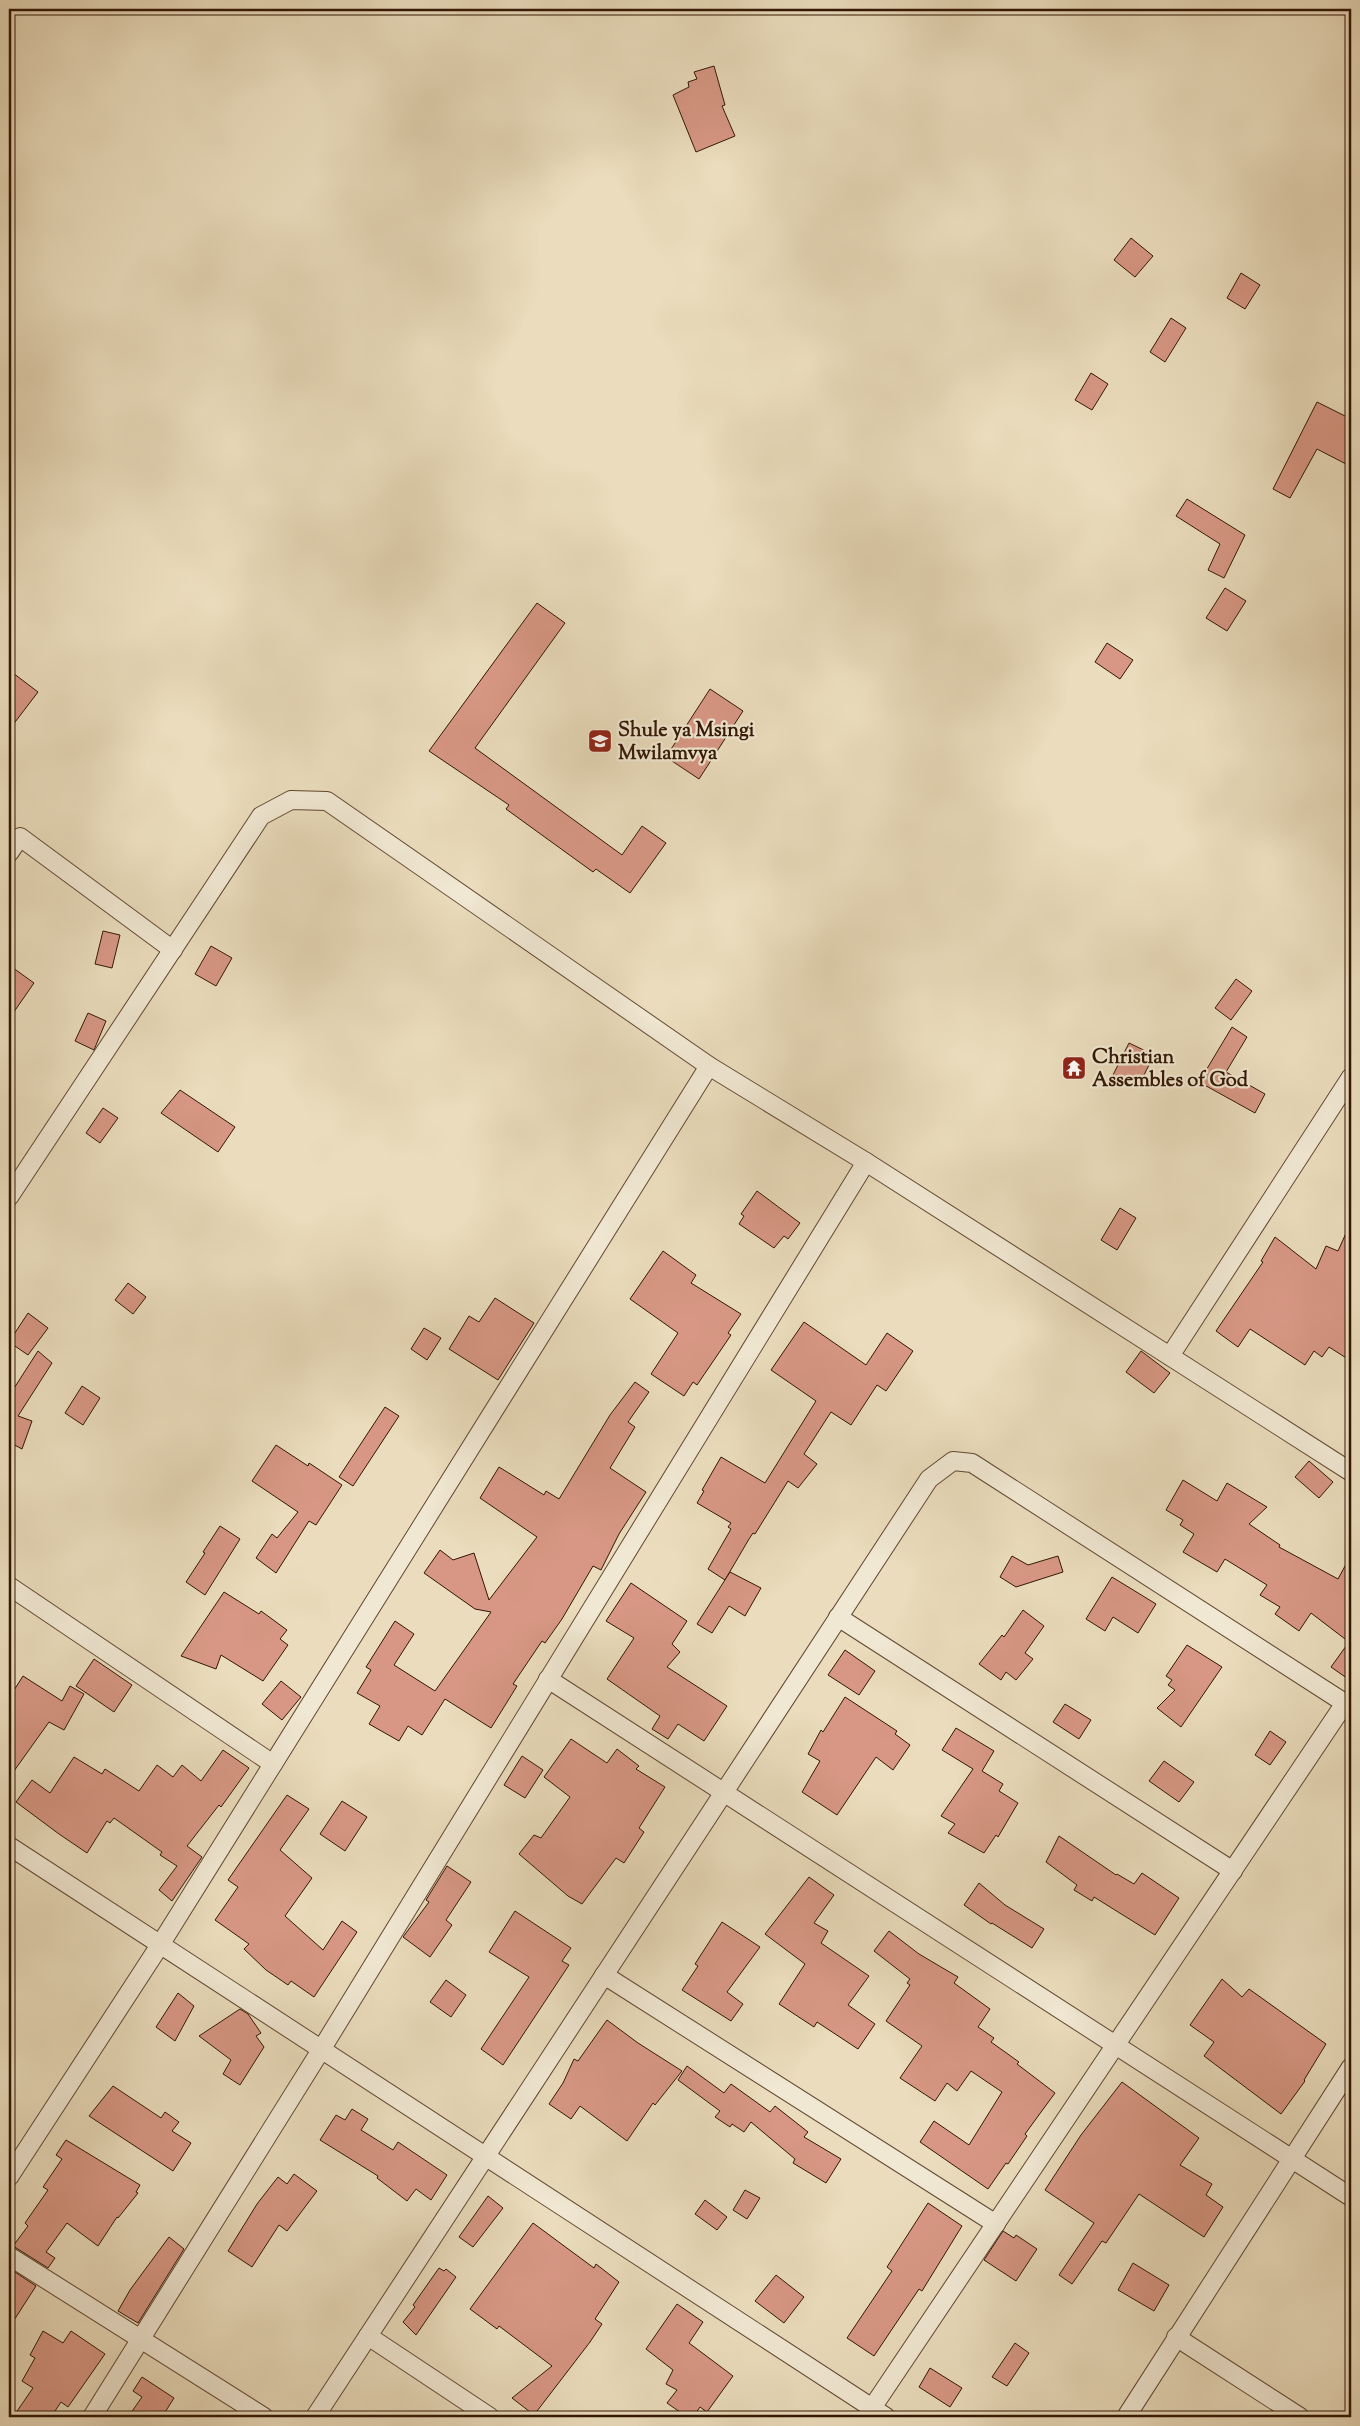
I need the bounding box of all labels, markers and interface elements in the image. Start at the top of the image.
place label: Shule ya Msingi Mwilamvya [618,717,755,769]
school or university icon: Shule ya Msingi Mwilamvya [587,728,613,754]
place label: Christian Assembles of God [1092,1044,1249,1096]
temple icon: Christian Assembles of God [1061,1055,1087,1081]

